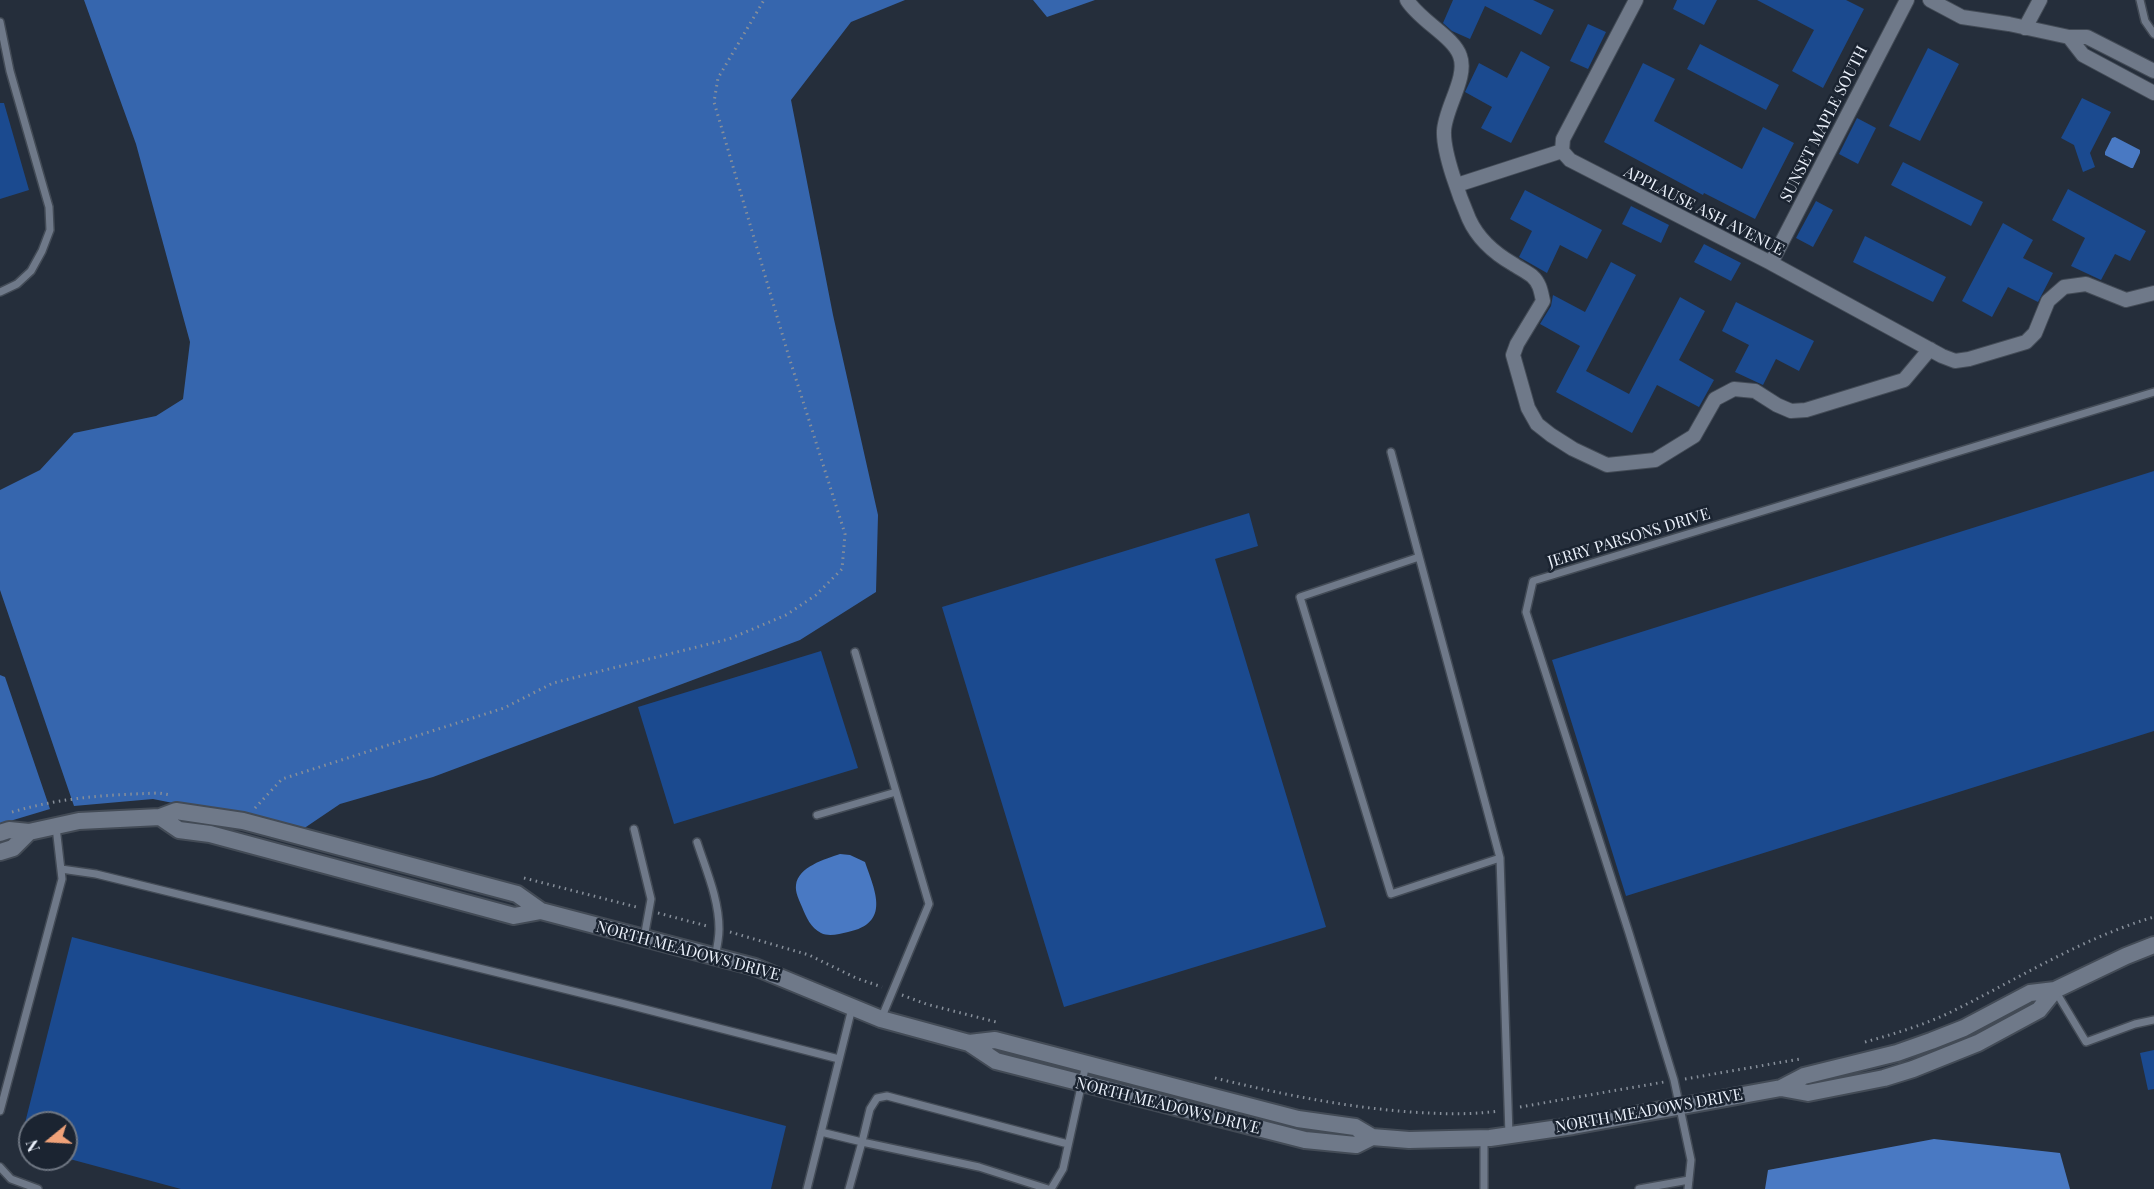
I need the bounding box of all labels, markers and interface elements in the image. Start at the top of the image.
street label: SUNSET MAPLE SOUTH [1776,43,1872,205]
street label: APPLAUSE ASH AVENUE [1621,162,1787,260]
street label: JERRY PARSONS DRIVE [1546,504,1712,572]
street label: NORTH MEADOWS DRIVE [594,917,782,985]
street label: NORTH MEADOWS DRIVE [1073,1074,1263,1138]
street label: NORTH MEADOWS DRIVE [1554,1085,1744,1137]
north arrow [18,1111,78,1171]
text: N [21,1137,44,1155]

